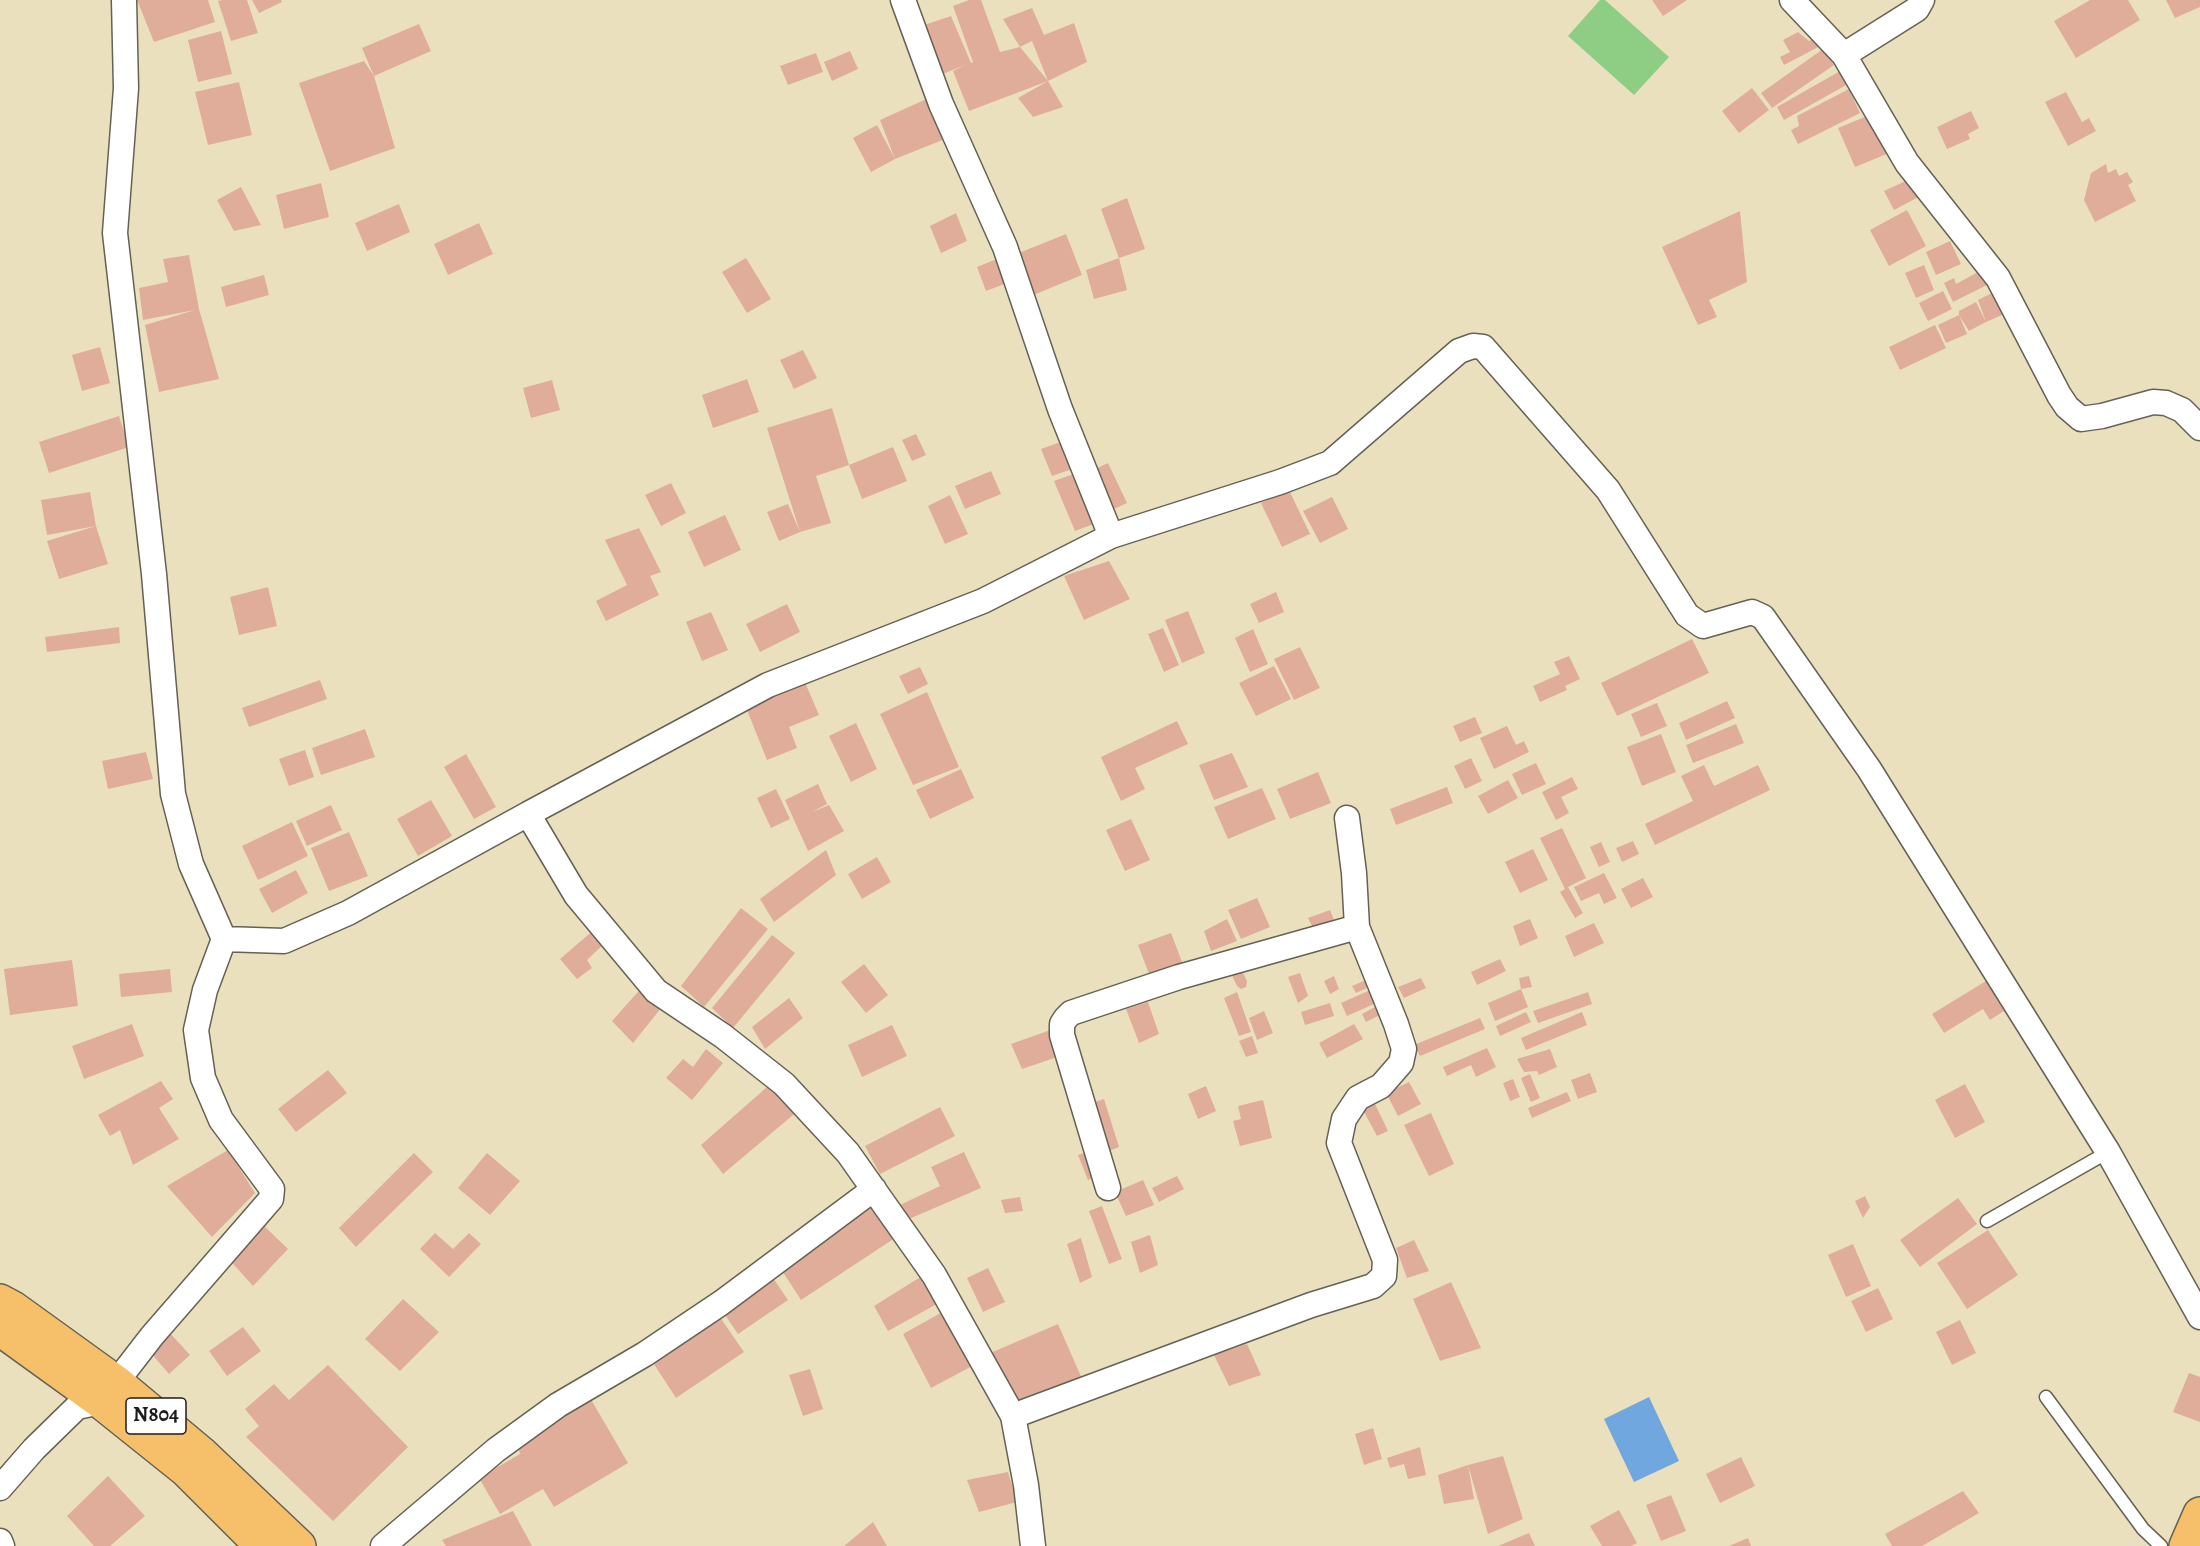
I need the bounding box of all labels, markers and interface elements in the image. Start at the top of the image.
road number: N804 [126,1398,186,1434]

